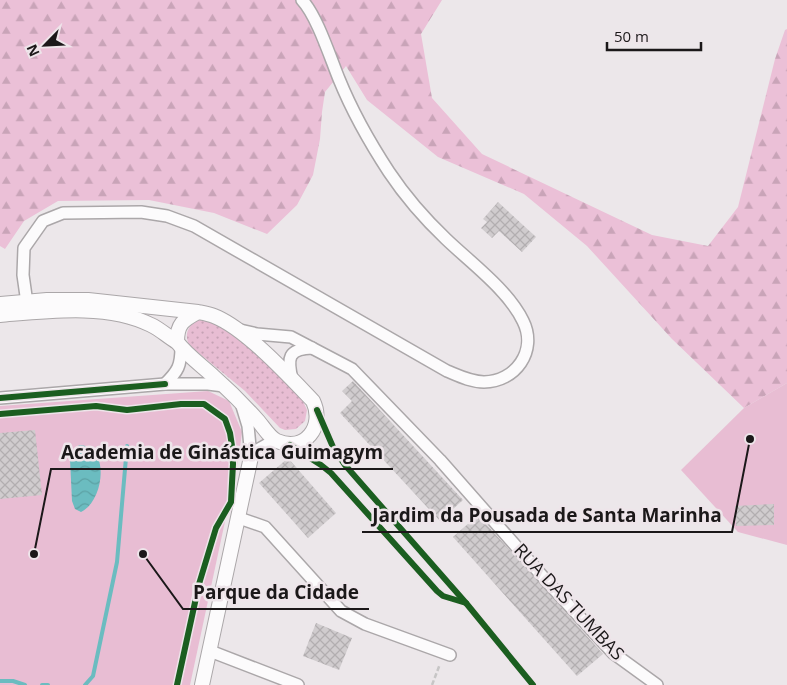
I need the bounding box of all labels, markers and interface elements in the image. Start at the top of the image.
north arrow [20,20,70,70]
scale bar [607,20,701,52]
text: 50 m [614,26,649,46]
text: N [22,41,44,60]
callout: Academia de Ginástica Guimagym [51,435,393,469]
text: Academia de Ginástica Guimagym [61,439,383,465]
callout: Jardim da Pousada de Santa Marinha [362,498,732,532]
text: Jardim da Pousada de Santa Marinha [370,502,722,528]
street label: RUA DAS TUMBAS [509,538,630,665]
callout: Parque da Cidade [183,575,369,609]
text: Parque da Cidade [193,579,359,605]

